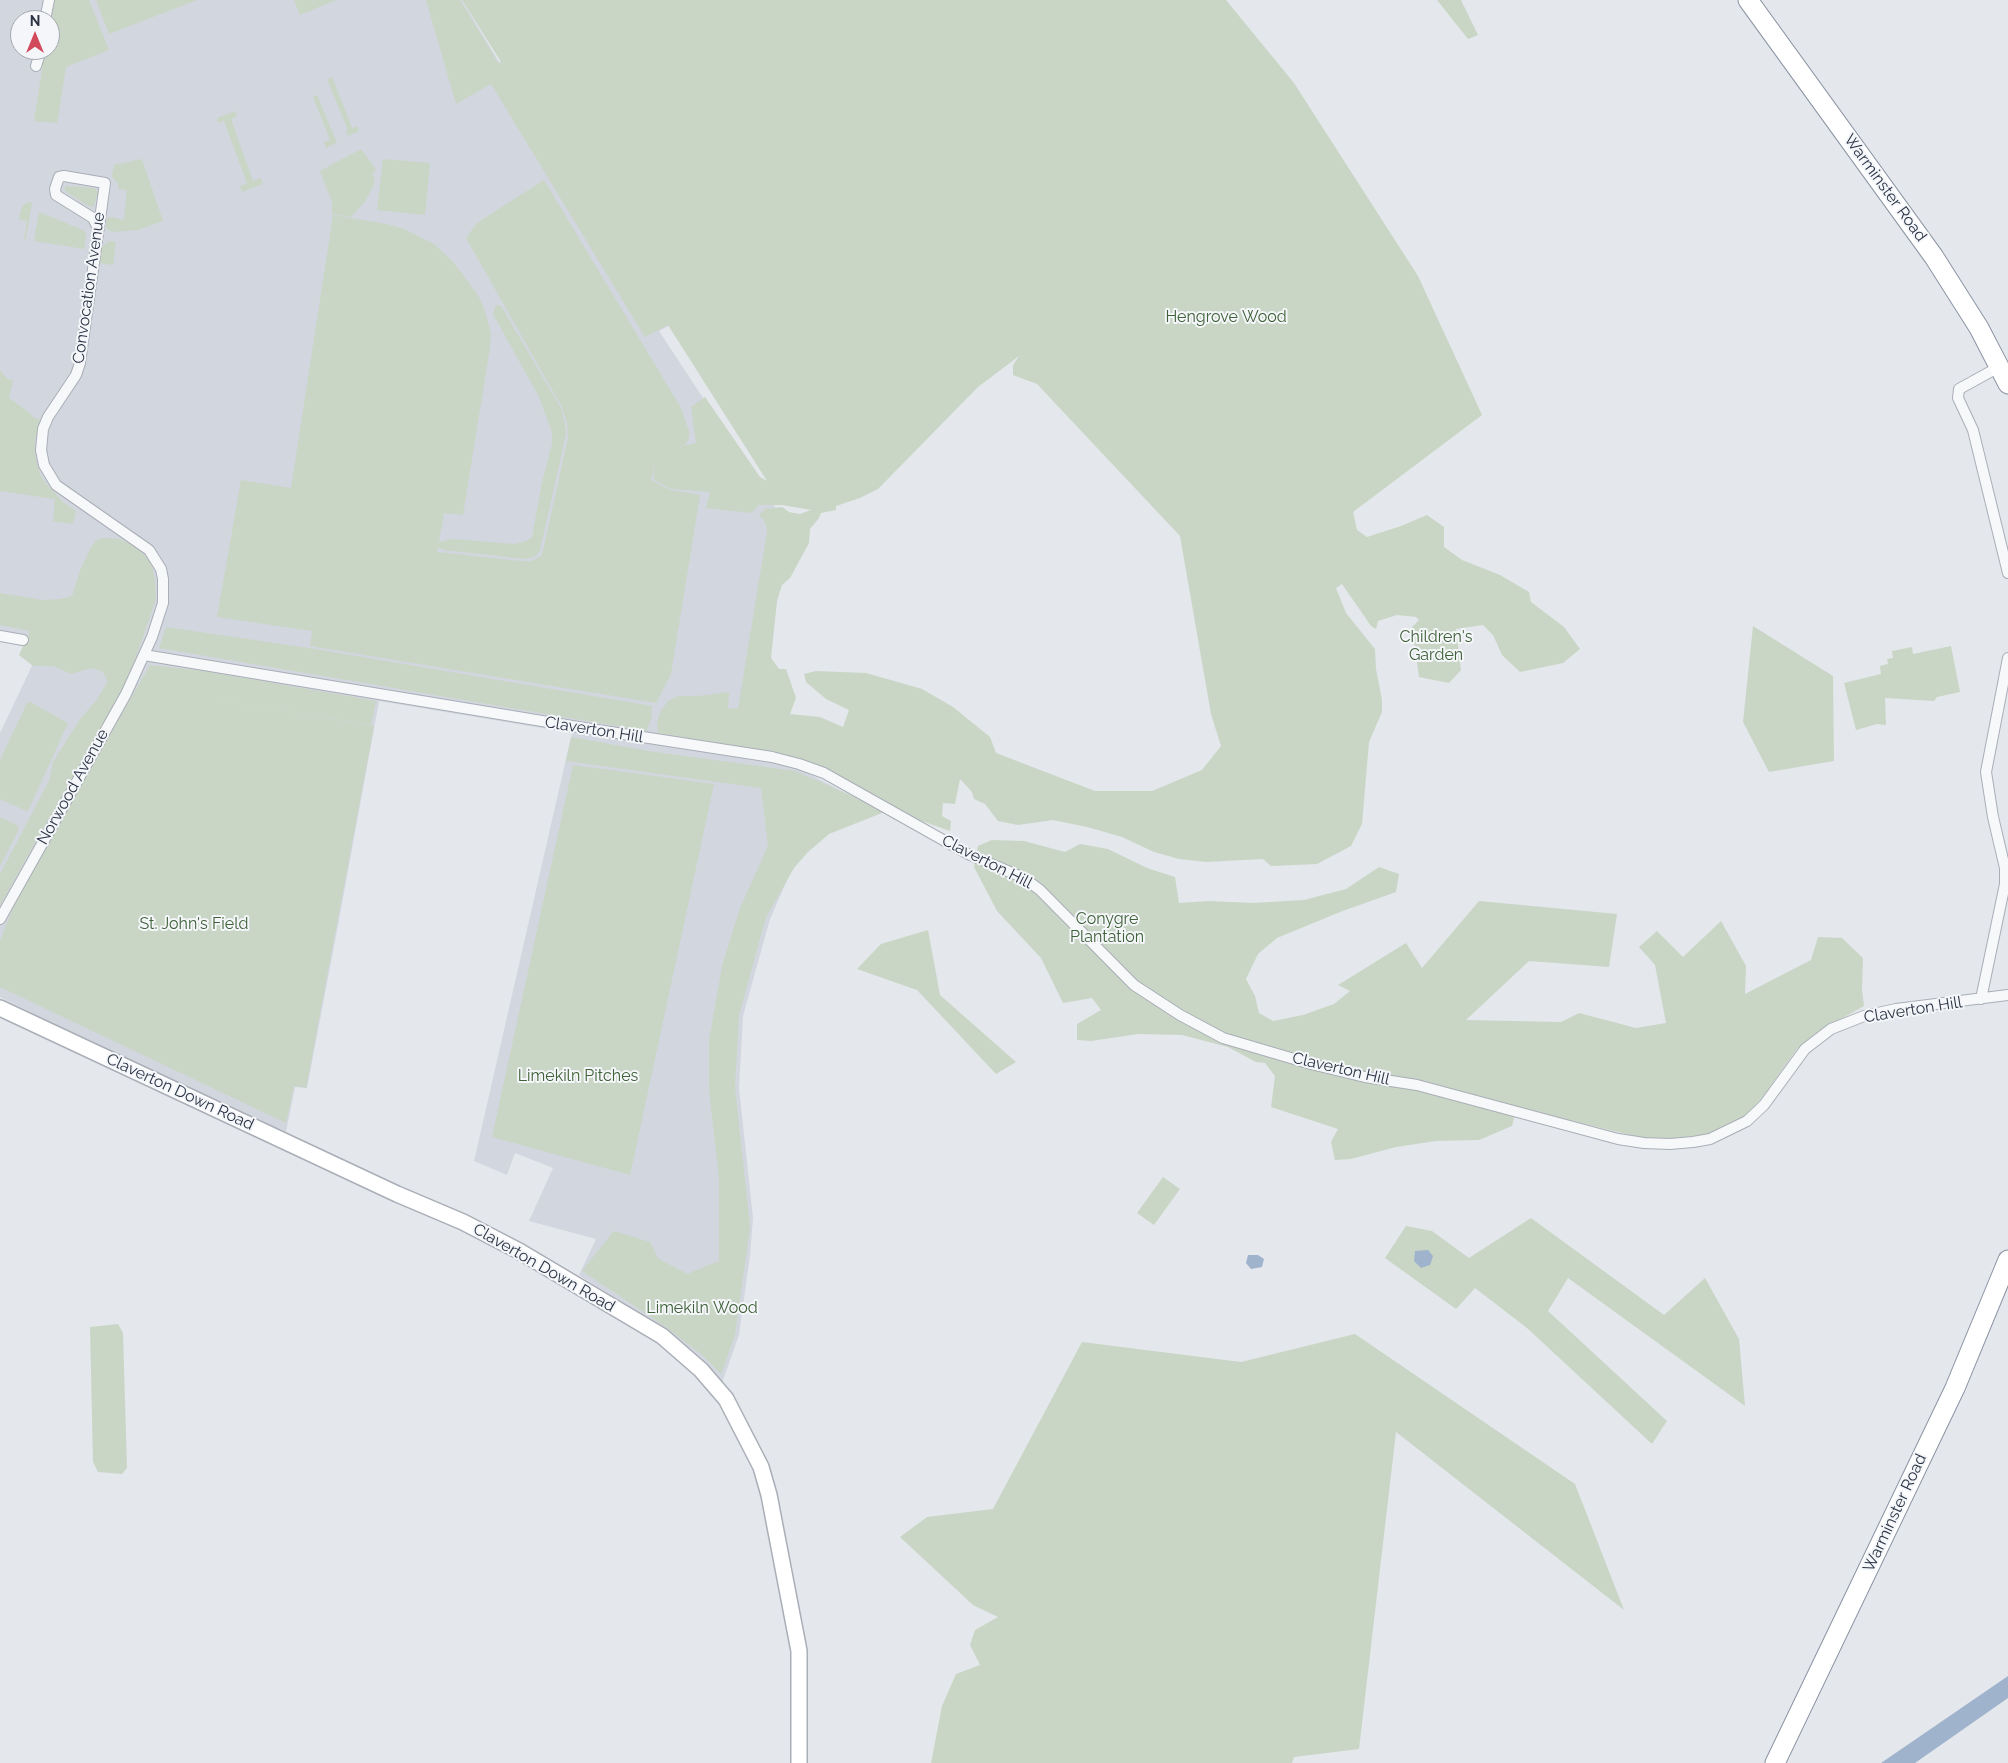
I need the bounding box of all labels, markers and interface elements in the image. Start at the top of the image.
north arrow [10,10,60,60]
text: N [30,13,40,29]
street label: Warminster Road [1840,131,1930,245]
street label: Convocation Avenue [69,211,109,365]
park label: Hengrove Wood [1165,307,1287,327]
park label: Children's Garden [1400,627,1472,665]
street label: Claverton Hill [544,713,644,747]
street label: Norwood Avenue [33,726,113,848]
street label: Claverton Hill [938,831,1036,893]
park label: Conygre Plantation [1070,909,1144,947]
park label: St. John's Field [139,914,249,934]
street label: Claverton Hill [1863,993,1963,1027]
street label: Claverton Hill [1291,1048,1391,1090]
street label: Claverton Down Road [103,1049,257,1135]
park label: Limekiln Pitches [518,1066,638,1086]
street label: Claverton Down Road [470,1220,618,1316]
park label: Limekiln Wood [646,1298,758,1318]
street label: Warminster Road [1859,1451,1931,1575]

